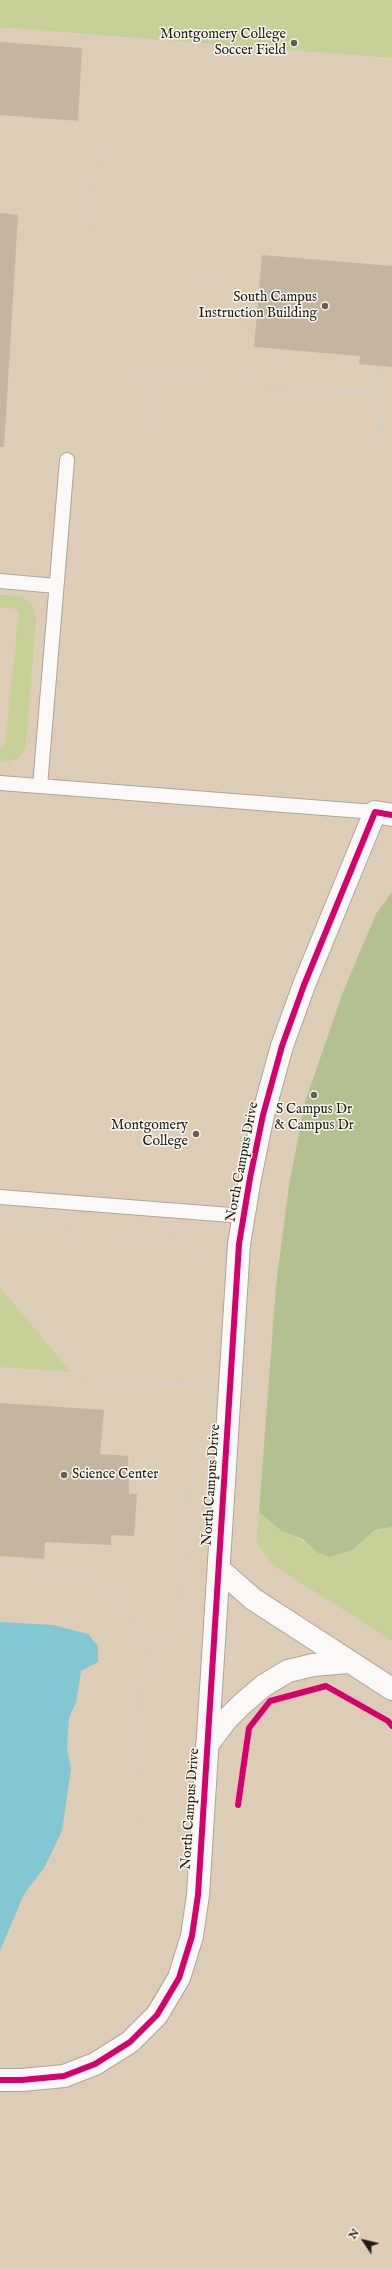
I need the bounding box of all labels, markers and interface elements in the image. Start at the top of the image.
place label: Montgomery College Soccer Field [160,27,286,60]
marker: Montgomery College Soccer Field [289,38,299,48]
place label: South Campus Instruction Building [199,290,317,322]
marker: South Campus Instruction Building [320,301,330,311]
marker: S Campus Dr & Campus Dr [309,1090,319,1100]
street label: North Campus Drive [223,1101,263,1223]
place label: S Campus Dr & Campus Dr [274,1102,354,1134]
place label: Montgomery College [111,1118,188,1150]
marker: Montgomery College [191,1129,201,1139]
street label: North Campus Drive [199,1424,225,1546]
place label: Science Center [72,1467,158,1483]
marker: Science Center [59,1470,69,1480]
street label: North Campus Drive [178,1748,204,1870]
north arrow [344,2221,384,2261]
text: N [346,2226,363,2242]

